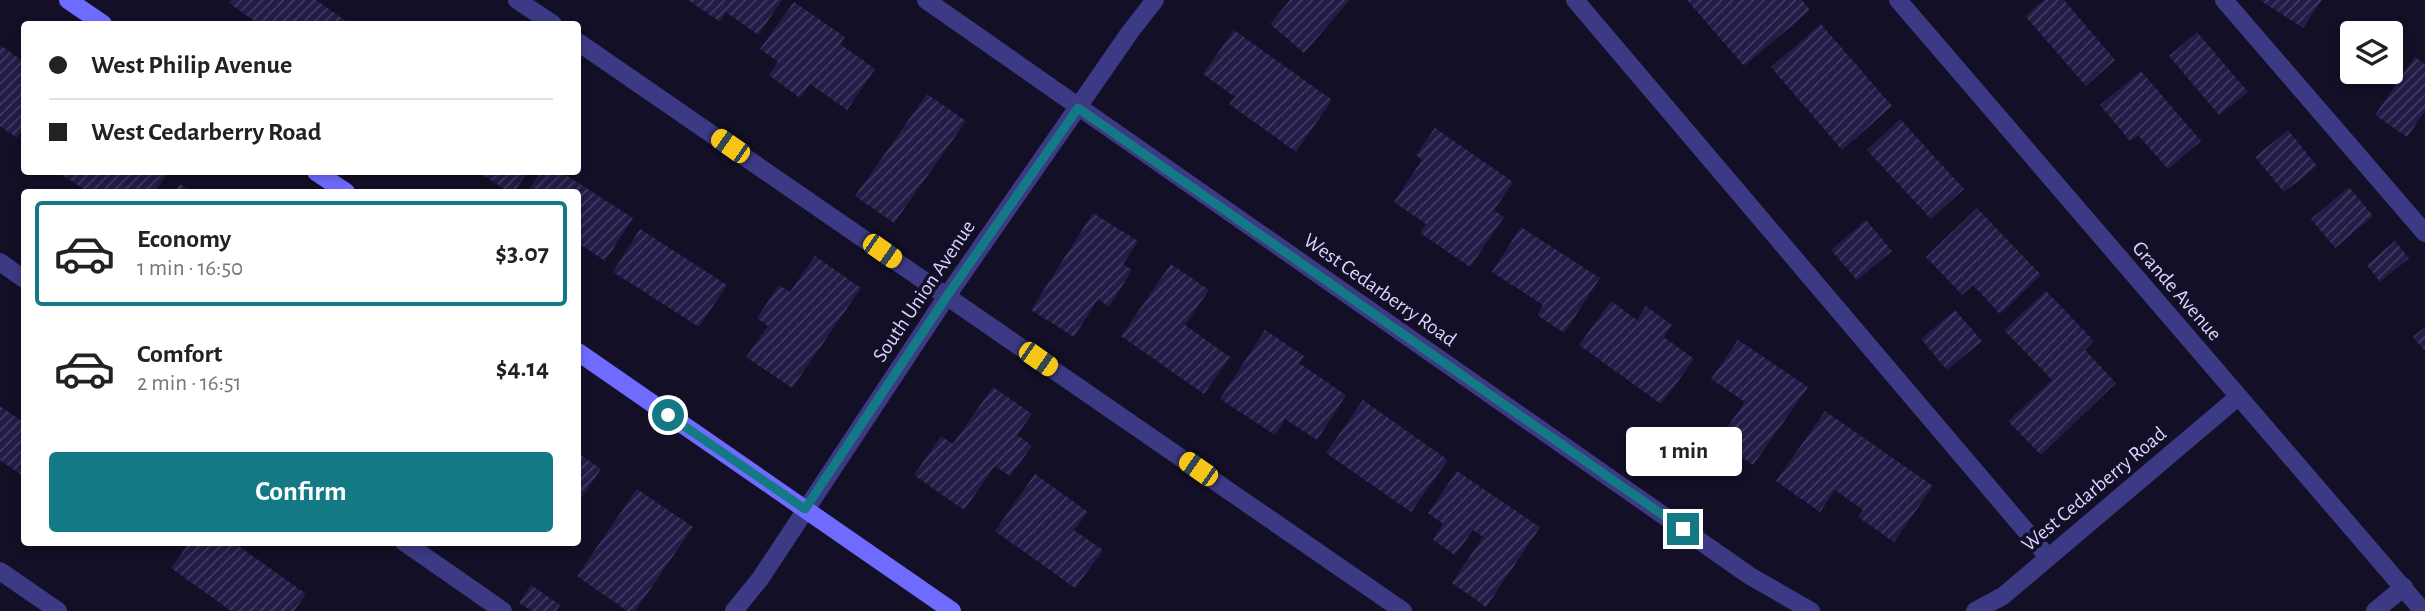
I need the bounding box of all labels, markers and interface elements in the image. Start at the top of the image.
map controls [2340,21,2403,84]
button: layers [2340,21,2403,84]
text: West Philip Avenue [91,52,292,78]
text: West Cedarberry Road [91,119,322,145]
car [707,125,754,167]
street label: South Union Avenue [869,216,979,366]
icon: car [53,222,116,285]
text: Economy [137,226,231,252]
street label: West Cedarberry Road [1300,229,1460,351]
car [859,230,906,272]
street label: Grande Avenue [2128,237,2226,345]
text: $3.07 [495,240,549,266]
text: 1 min · 16:50 [137,257,243,280]
icon: car [53,337,116,400]
car [1015,338,1062,380]
text: Comfort [137,341,222,367]
text: $4.14 [496,355,549,381]
text: 2 min · 16:51 [137,372,241,395]
route start [652,399,684,431]
street label: West Cedarberry Road [2018,423,2170,555]
callout: 1 min [1625,428,1741,476]
text: 1 min [1660,440,1708,463]
car [1175,448,1222,490]
button: Confirm [49,452,553,532]
route end [1667,513,1699,545]

